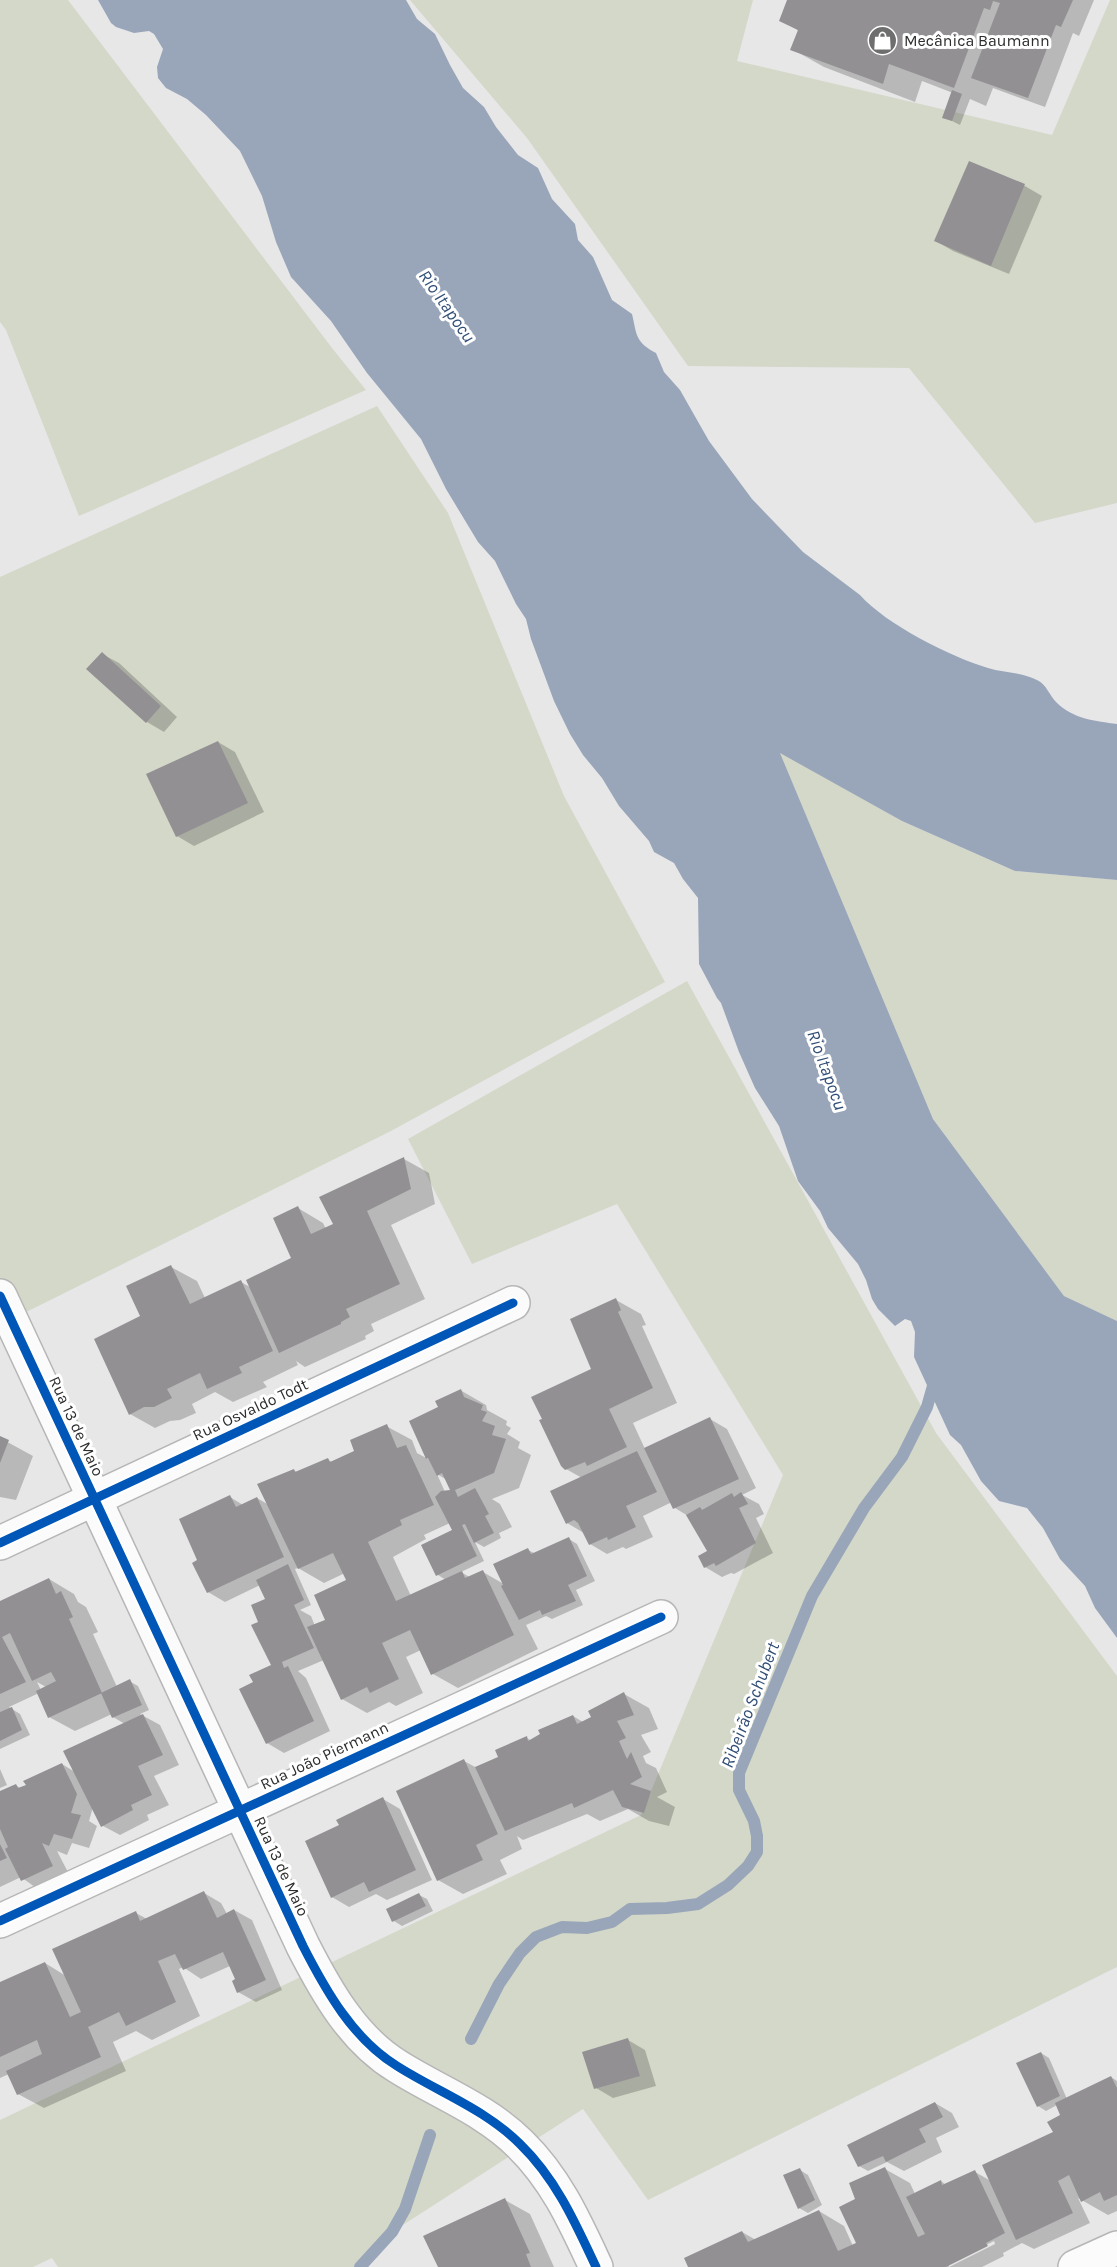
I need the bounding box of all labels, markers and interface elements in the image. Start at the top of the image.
shop icon: Mecânica Baumann [867,24,899,56]
place label: Mecânica Baumann [904,31,1050,50]
water label: Rio Itapocu [414,265,480,347]
water label: Rio Itapocu [802,1027,852,1113]
street label: Rua 13 de Maio [45,1373,108,1479]
street label: Rua Osvaldo Todt [189,1374,311,1445]
water label: Ribeirão Schubert [716,1638,784,1771]
street label: Rua João Piermann [257,1717,391,1794]
street label: Rua 13 de Maio [250,1813,313,1919]

